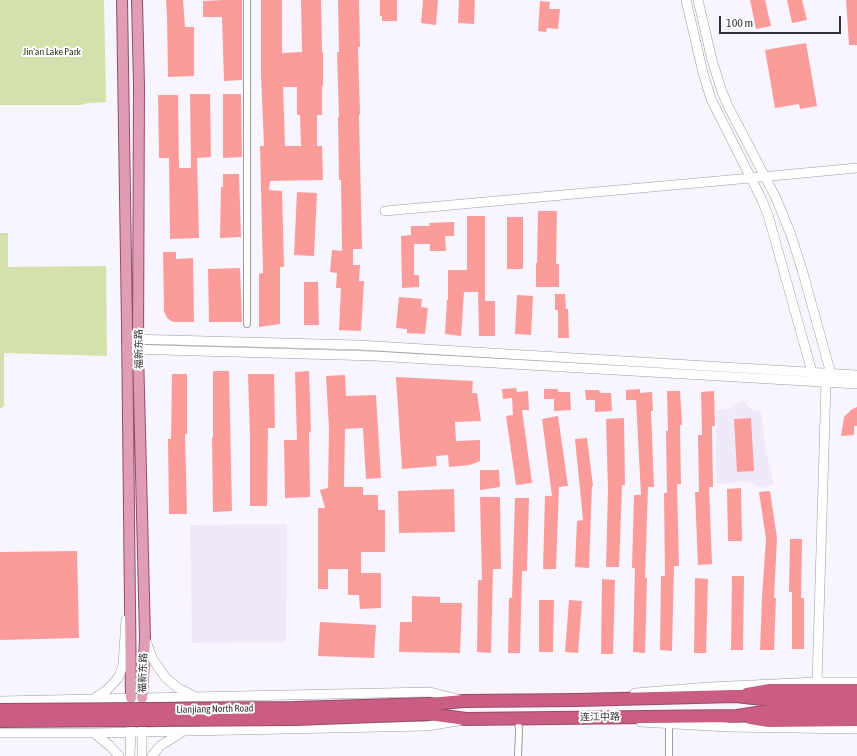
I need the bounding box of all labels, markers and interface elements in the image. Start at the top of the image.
scale bar [721,8,843,34]
text: 100 m [726,16,753,30]
park label: Jin'an Lake Park [23,46,81,58]
street label: 福新东路 [133,329,145,369]
street label: 福新东路 [136,653,150,693]
street label: Lianjiang North Road [176,702,254,716]
street label: 连江中路 [580,711,620,723]

